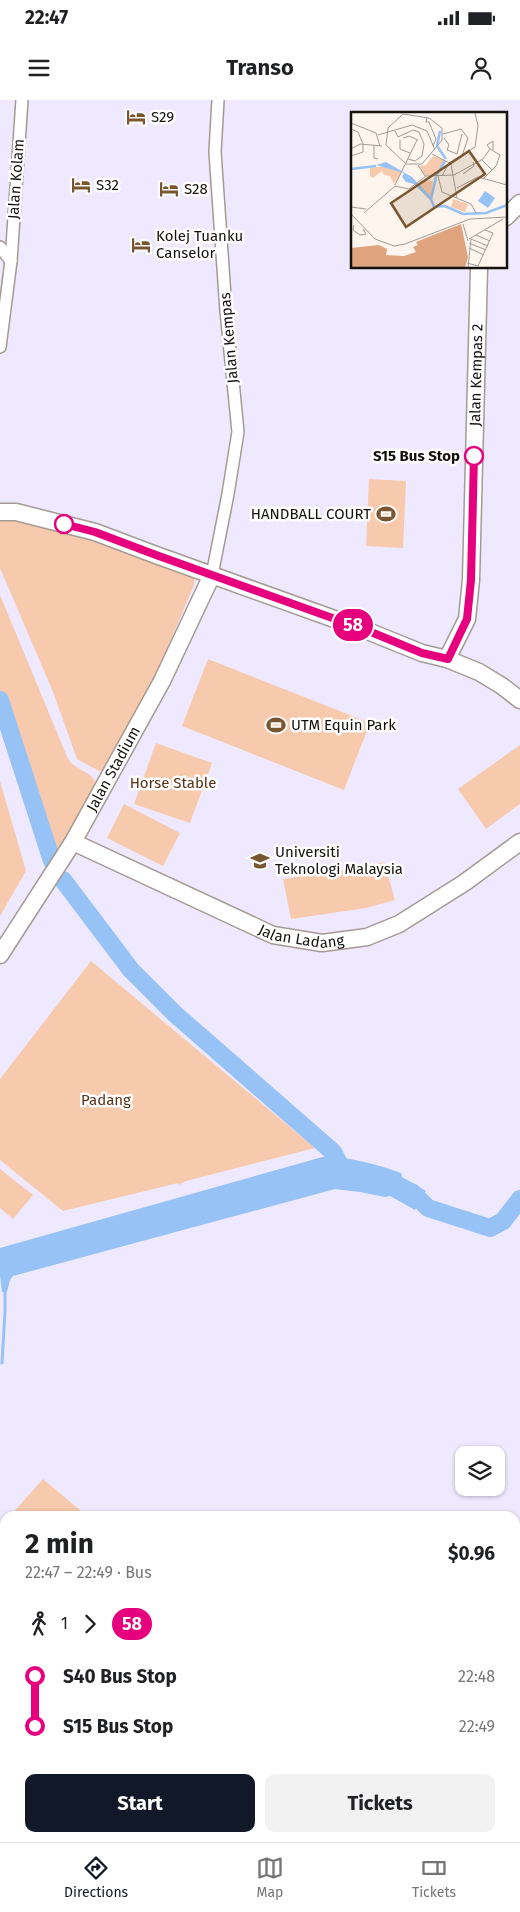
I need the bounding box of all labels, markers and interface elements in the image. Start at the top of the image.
text: 22:47 [25,6,68,29]
icon: menu [25,54,53,82]
text: Transo [226,54,294,81]
icon: person [467,54,495,82]
hotel icon: S29 [125,106,147,128]
place label: S29 [151,108,174,126]
inset map [351,112,508,269]
street label: Jalan Kolam [4,138,28,220]
hotel icon: S32 [70,174,92,196]
place label: S32 [96,176,119,194]
hotel icon: S28 [158,178,180,200]
place label: S28 [184,180,208,198]
place label: Kolej Tuanku Canselor [156,227,243,262]
hotel icon: Kolej Tuanku Canselor [130,234,152,256]
street label: Jalan Kempas [216,292,242,384]
street label: Jalan Kempas 2 [466,323,487,427]
marker: S15 Bus Stop [464,446,484,466]
place label: S15 Bus Stop [373,447,460,465]
sports icon: HANDBALL COURT [375,503,397,525]
place label: HANDBALL COURT [251,505,371,523]
unlabelled marker [54,514,74,534]
line badge: 58 [330,609,376,641]
text: 58 [343,614,363,636]
sports icon: UTM Equin Park [265,714,287,736]
place label: UTM Equin Park [291,716,396,734]
street label: Jalan Stadium [83,723,144,815]
park label: Horse Stable [130,774,216,792]
place label: Universiti Teknologi Malaysia [275,843,403,878]
school or university icon: Universiti Teknologi Malaysia [249,850,271,872]
street label: Jalan Ladang [255,920,346,952]
park label: Padang [81,1091,131,1109]
map controls [455,1446,505,1496]
button: layers [455,1446,505,1496]
text: 2 min [25,1527,94,1560]
text: $0.96 [448,1542,495,1565]
text: 22:47 – 22:49 · Bus [25,1563,152,1582]
icon: walk [25,1610,53,1638]
icon: forward [76,1610,104,1638]
text: 58 [122,1613,142,1635]
text: 1 [61,1614,68,1633]
text: S40 Bus Stop [63,1665,177,1688]
text: 22:48 [458,1667,495,1686]
text: S15 Bus Stop [63,1715,173,1738]
text: 22:49 [459,1717,495,1736]
button: Start [25,1774,255,1832]
button: Tickets [265,1774,495,1832]
tab: Directions [64,1854,128,1901]
tab: Map [256,1854,284,1901]
tab: Tickets [412,1854,456,1901]

